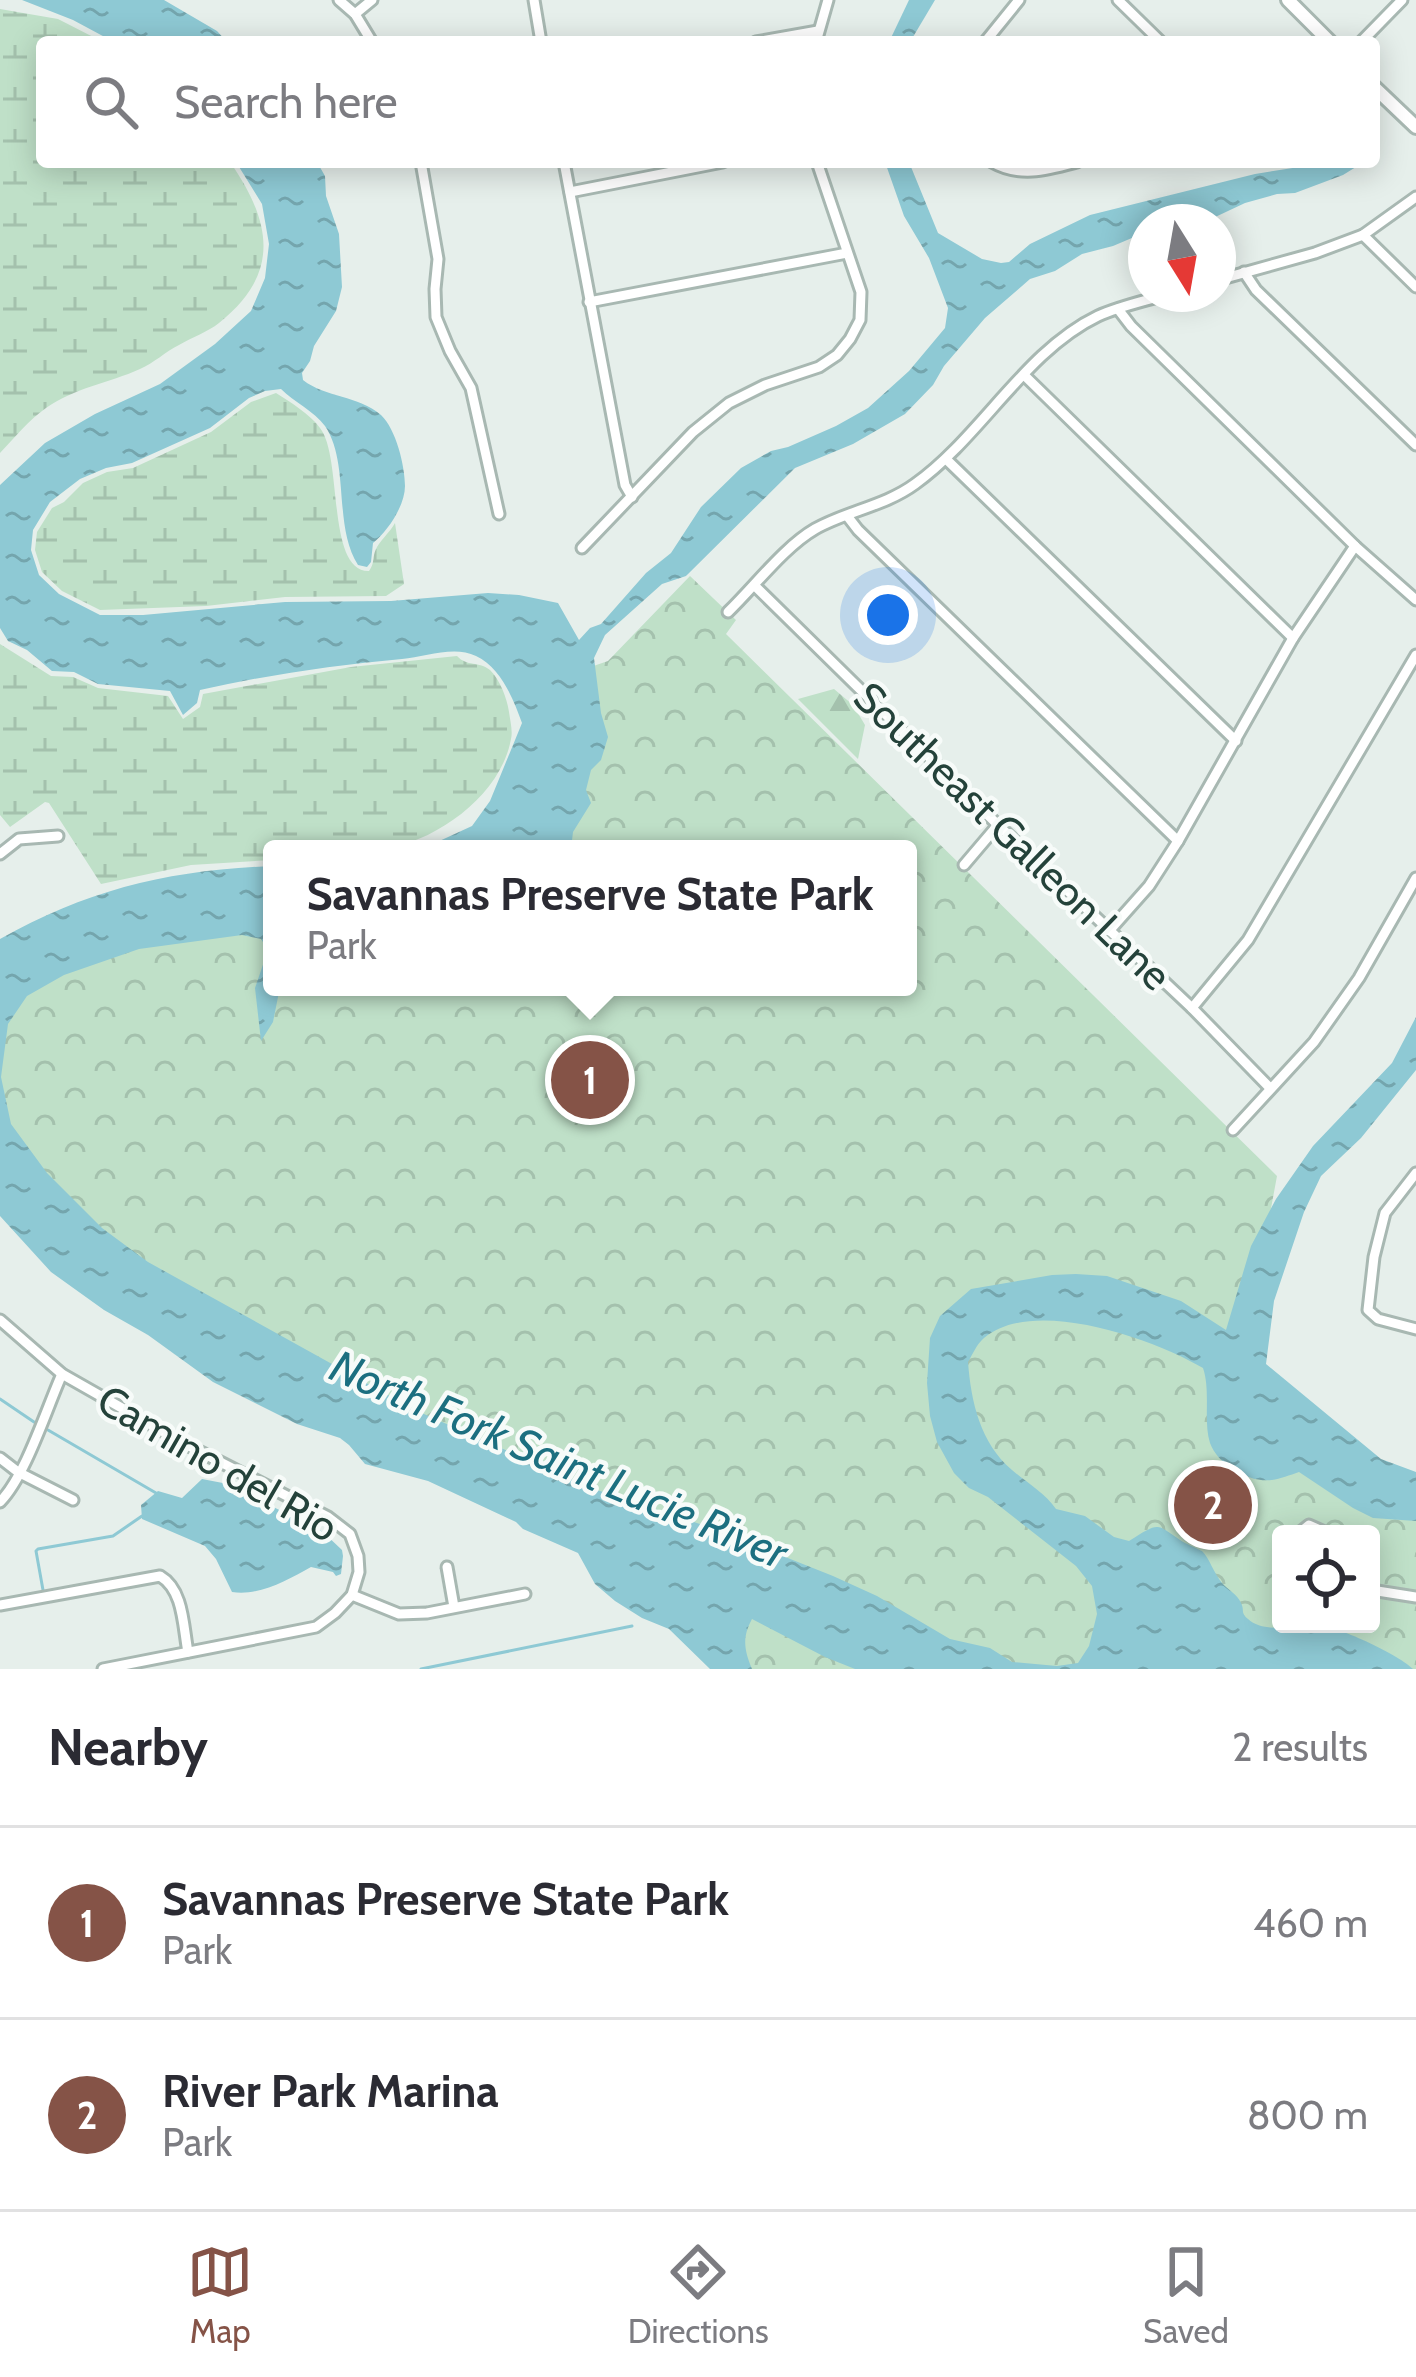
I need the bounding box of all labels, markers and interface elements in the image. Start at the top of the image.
search box [36,36,1380,168]
icon: search [78,69,144,135]
text: Search here [174,75,398,129]
north arrow [1128,204,1236,312]
your location [858,585,918,645]
street label: Southeast Galleon Lane [844,671,1182,1001]
popup [263,840,917,996]
text: Savannas Preserve State Park [306,867,874,921]
text: Park [306,921,377,969]
pin: 1 [551,1035,629,1125]
water label: North Fork Saint Lucie River [323,1338,798,1581]
street label: Camino del Rio [89,1373,347,1553]
pin: 2 [1174,1460,1252,1550]
map controls [1272,1525,1380,1633]
button: locate [1272,1525,1380,1633]
text: Nearby [48,1716,208,1778]
text: 2 results [1232,1723,1368,1771]
text: Savannas Preserve State Park [162,1872,729,1926]
text: 1 [80,1899,94,1947]
text: 460 m [1253,1899,1368,1947]
text: Park [162,1926,232,1974]
text: River Park Marina [162,2064,499,2118]
text: 2 [77,2091,97,2139]
text: 800 m [1247,2091,1368,2139]
text: Park [162,2118,232,2166]
tab: Map [187,2239,253,2351]
tab: Directions [628,2239,769,2351]
tab: Saved [1143,2239,1229,2351]

